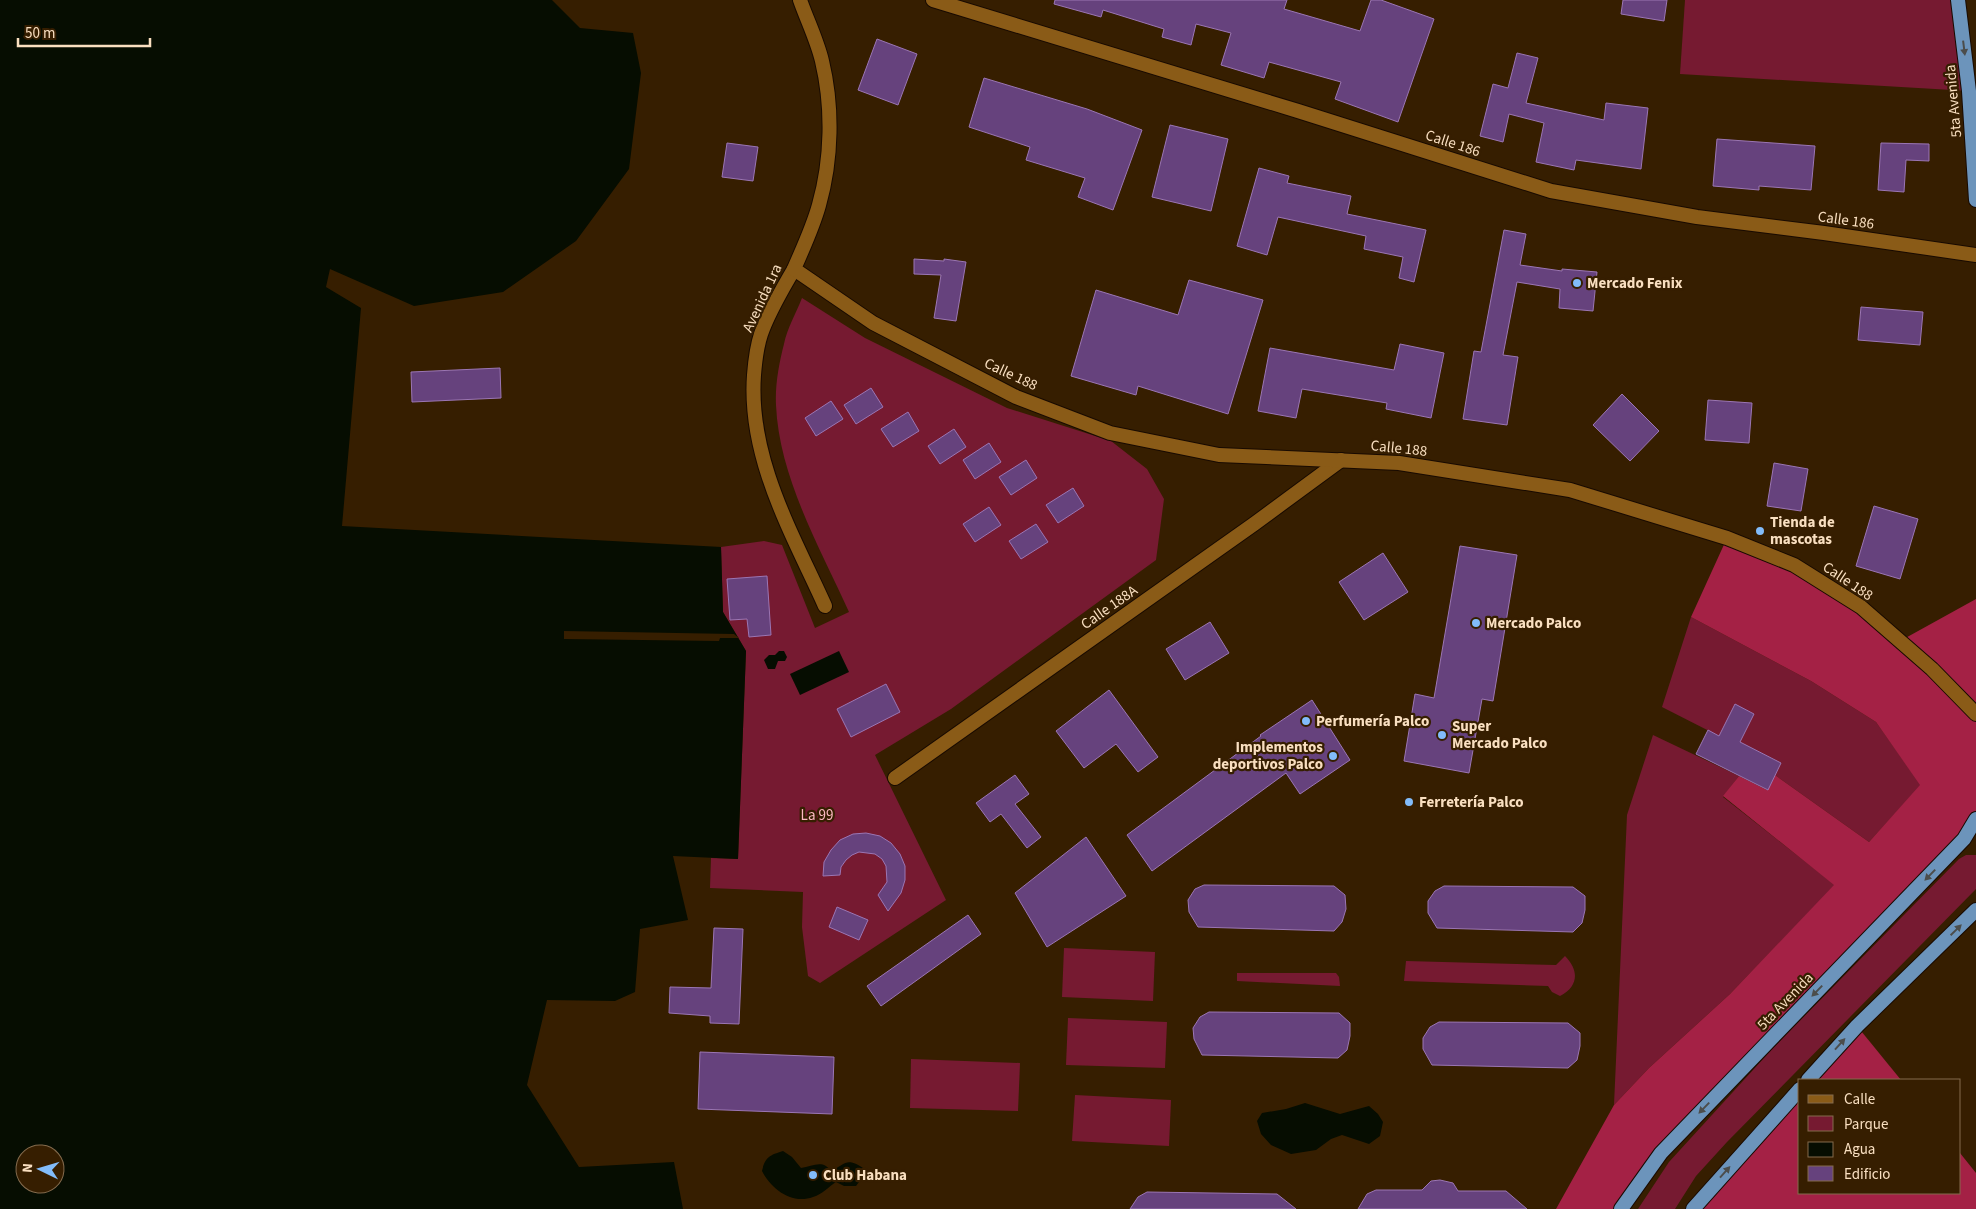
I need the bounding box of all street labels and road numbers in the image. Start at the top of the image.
street label: 5ta Avenida [1940,64,1967,138]
street label: Calle 186 [1423,125,1483,162]
street label: Calle 186 [1816,206,1875,235]
street label: Avenida 1ra [737,261,787,336]
street label: Calle 188 [981,353,1041,396]
street label: Calle 188 [1370,435,1428,462]
street label: Calle 188 [1818,557,1877,606]
street label: Calle 188A [1077,580,1143,635]
street label: 5ta Avenida [1752,968,1818,1035]

